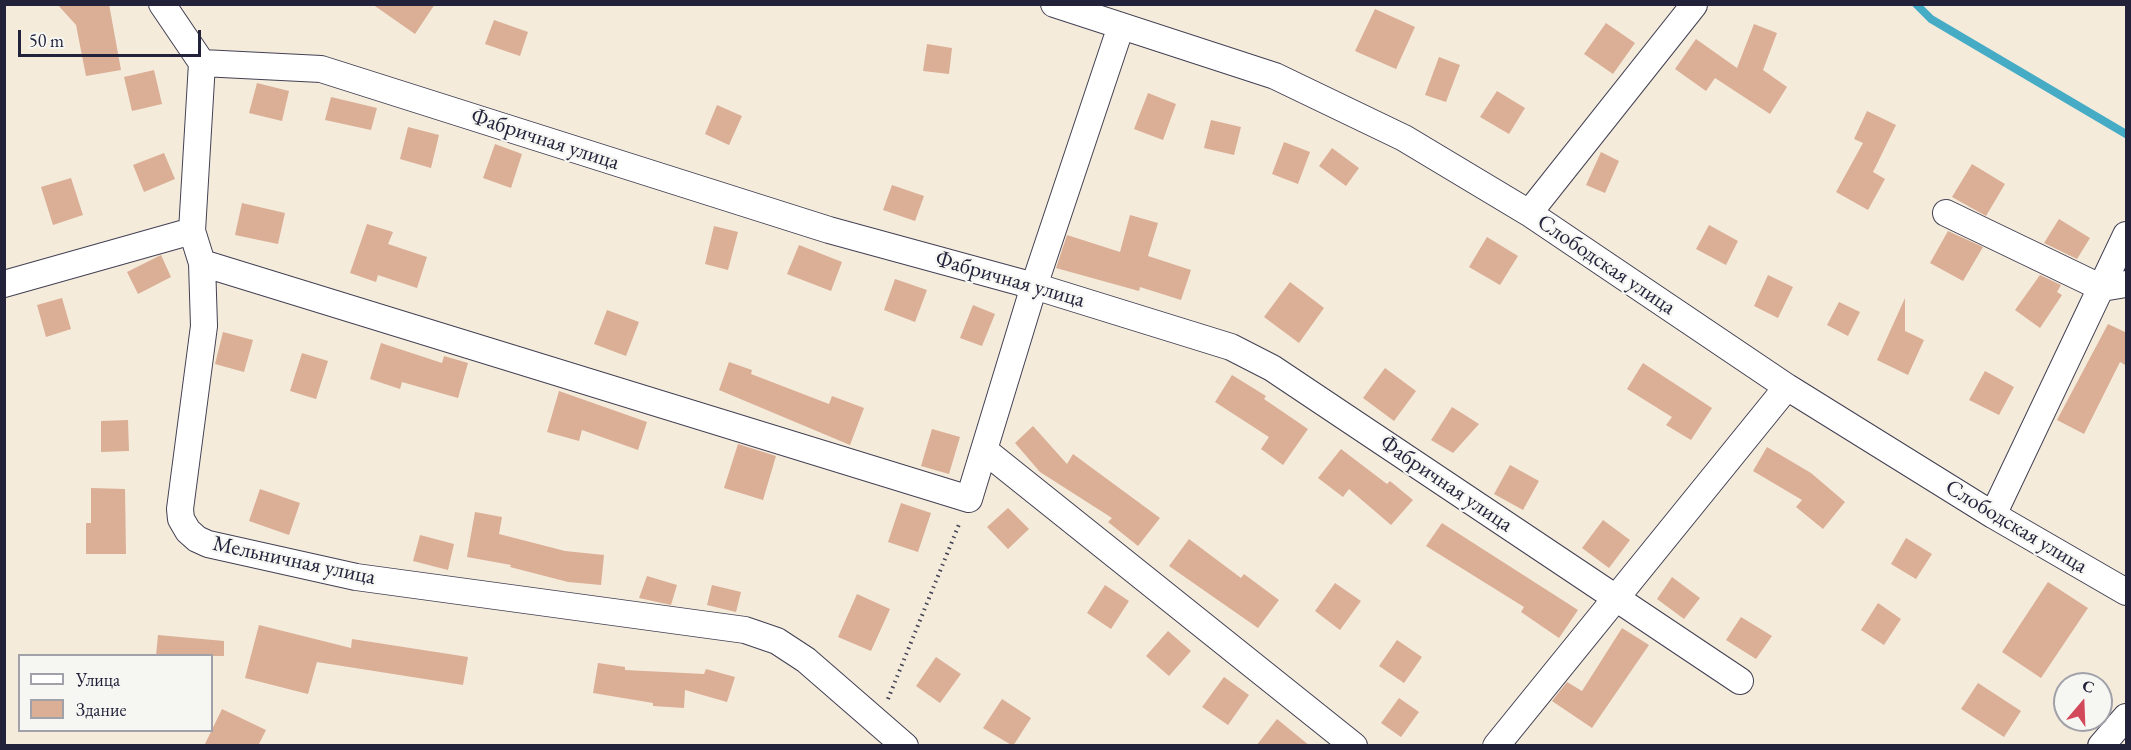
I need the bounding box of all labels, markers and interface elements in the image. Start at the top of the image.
scale bar [21,18,204,56]
text: 50 m [29,29,64,52]
street label: Фабричная улица [468,104,622,176]
street label: Слободская улица [1532,209,1680,321]
street label: Фабричная улица [932,246,1088,314]
street label: Фабричная улица [1375,430,1517,538]
street label: Слободская улица [1940,474,2092,580]
street label: Мельничная улица [210,531,378,591]
legend [18,654,213,732]
text: Улица [76,668,120,691]
north arrow [2053,672,2113,732]
text: С [2080,675,2097,698]
text: Здание [76,698,126,721]

